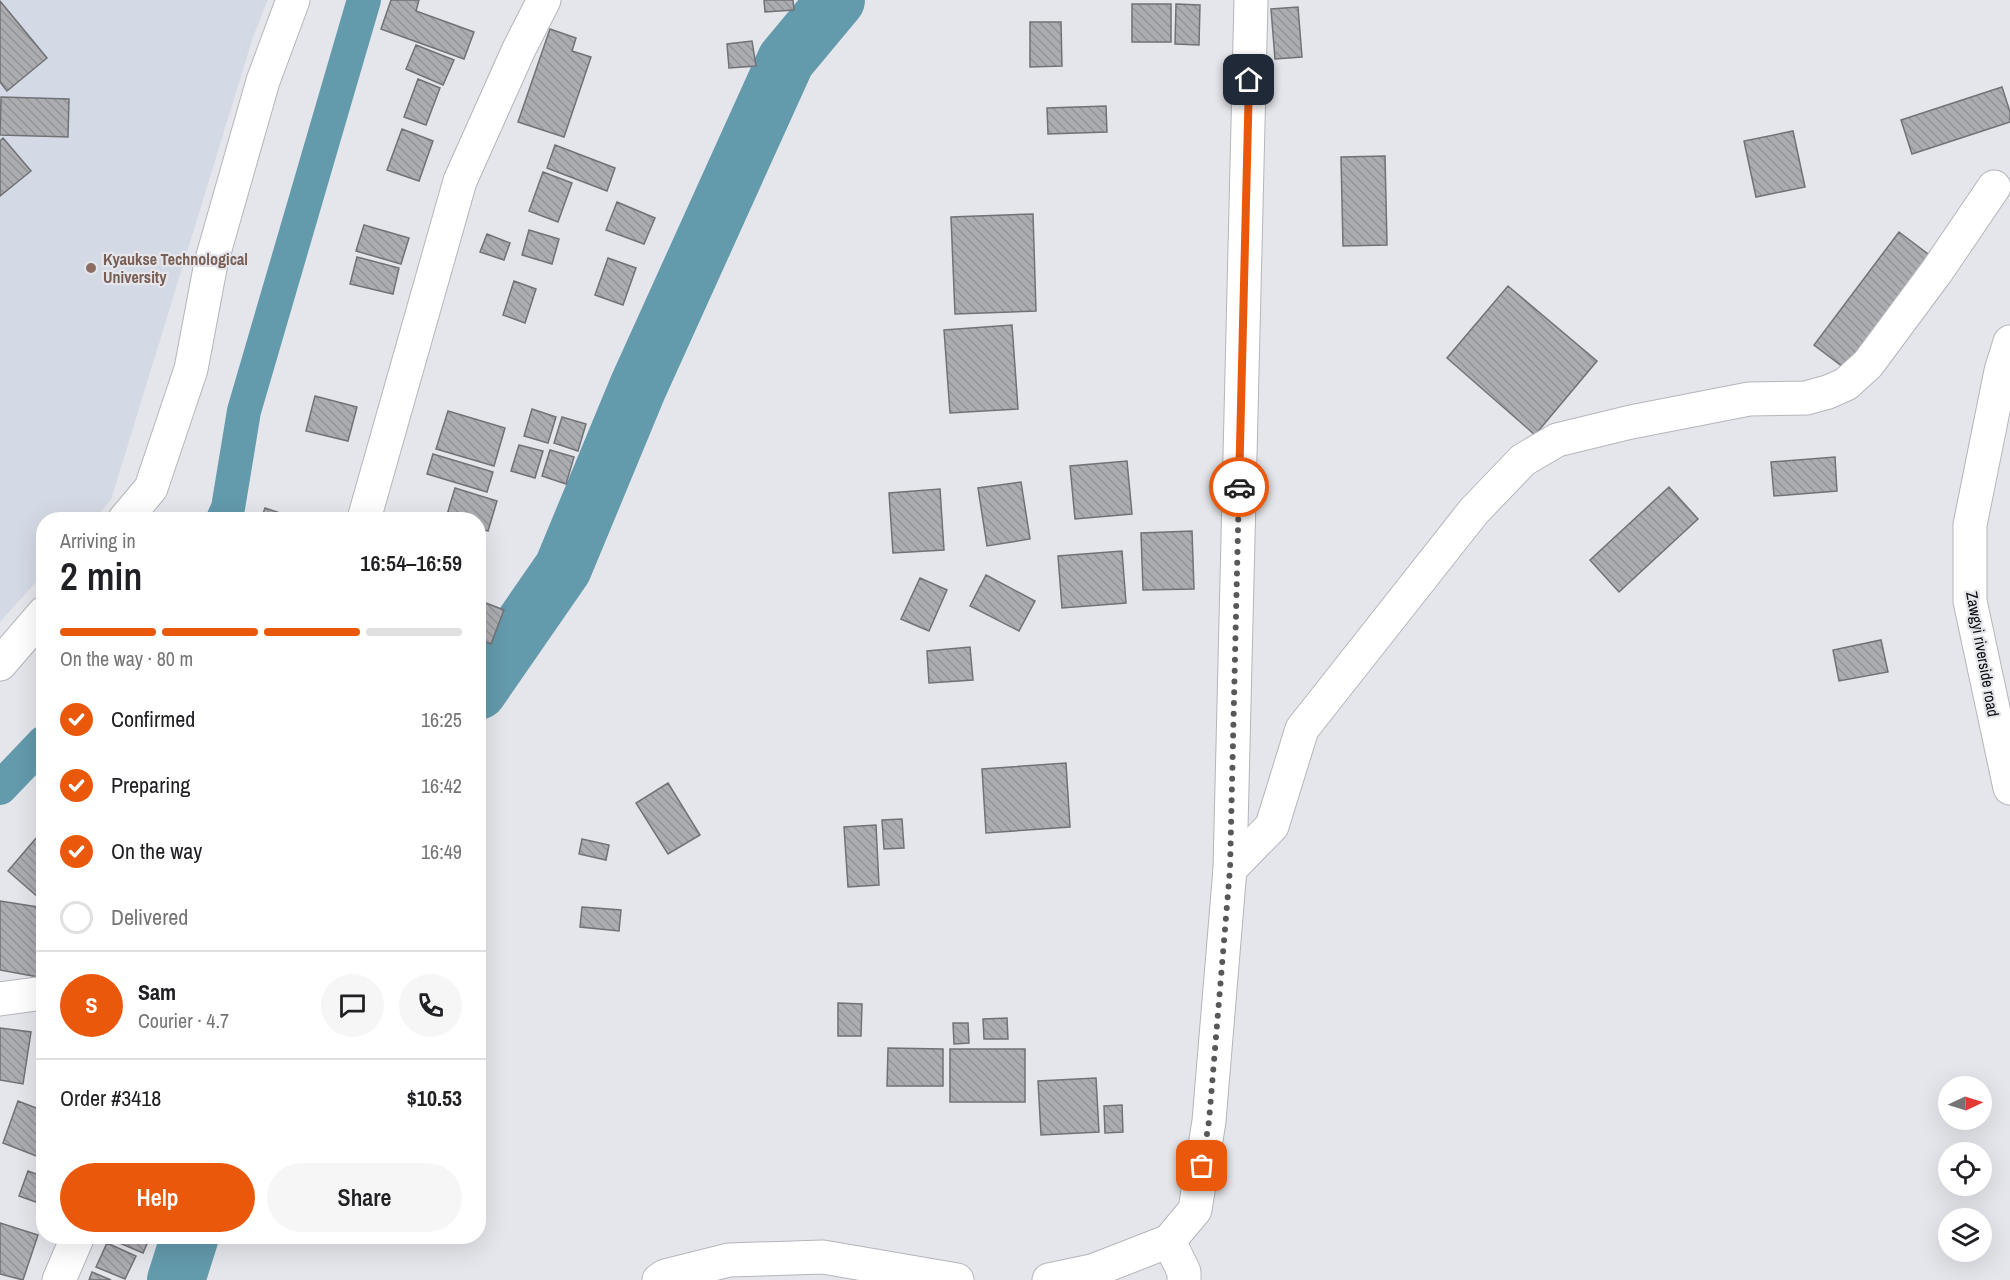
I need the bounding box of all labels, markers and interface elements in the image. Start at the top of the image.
pin [1223,54,1274,105]
icon: home [1232,63,1265,96]
place label: Kyaukse Technological University [103,248,248,288]
marker: Kyaukse Technological University [84,261,98,275]
courier [1209,457,1269,517]
icon: car [1223,471,1256,504]
text: Arriving in [60,527,136,554]
text: 16:54–16:59 [360,548,462,578]
text: 2 min [60,550,142,602]
street label: Zawgyi riverside road [1961,590,2005,718]
text: On the way · 80 m [60,645,193,672]
icon: check [60,703,93,736]
text: Confirmed [111,704,195,734]
text: 16:25 [421,706,462,733]
icon: check [60,769,93,802]
text: Preparing [111,770,190,800]
text: 16:42 [421,772,462,799]
icon: check [60,835,93,868]
text: On the way [111,836,202,866]
text: 16:49 [421,838,462,865]
text: Delivered [111,902,188,932]
button: chat [321,974,384,1037]
button: phone [399,974,462,1037]
text: Sam [138,977,176,1007]
text: S [85,990,98,1020]
text: Courier · 4.7 [138,1007,229,1034]
north arrow [1938,1076,1992,1130]
map controls [1938,1076,1992,1262]
text: Order #3418 [60,1083,161,1113]
text: $10.53 [407,1083,462,1113]
pin [1176,1140,1227,1191]
button: locate [1938,1142,1992,1196]
icon: bag [1185,1149,1218,1182]
button: Help [60,1163,255,1232]
button: Share [267,1163,462,1232]
button: layers [1938,1208,1992,1262]

